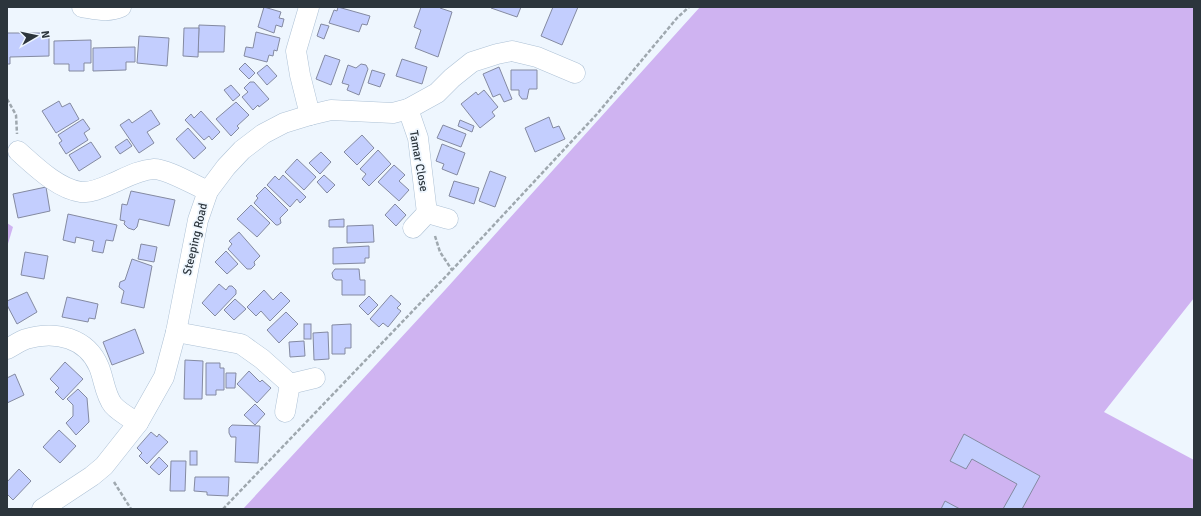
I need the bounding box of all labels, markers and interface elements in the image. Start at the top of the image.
north arrow [16,16,56,56]
text: N [38,30,52,39]
street label: Tamar Close [406,129,431,193]
street label: Steeping Road [180,202,211,277]

